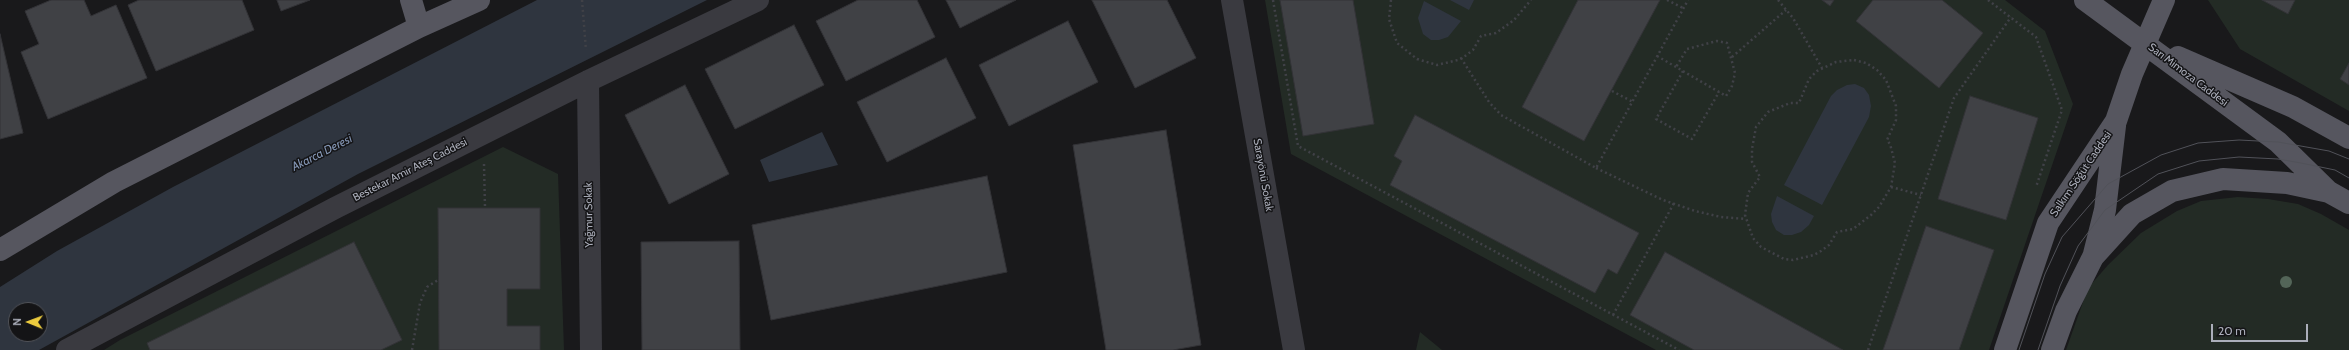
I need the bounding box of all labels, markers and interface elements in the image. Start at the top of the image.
street label: Sarı Mimoza Caddesi [2146,41,2230,109]
street label: Salkım Söğüt Caddesi [2047,129,2115,219]
water label: Akarca Deresi [289,132,355,174]
street label: Bestekar Amir Ateş Caddesi [351,135,469,205]
street label: Sarayönü Sokak [1250,138,1276,212]
street label: Yağmur Sokak [582,182,596,248]
north arrow [8,302,48,342]
scale bar [2213,316,2310,342]
text: N [10,318,24,326]
text: 20 m [2218,323,2246,338]

